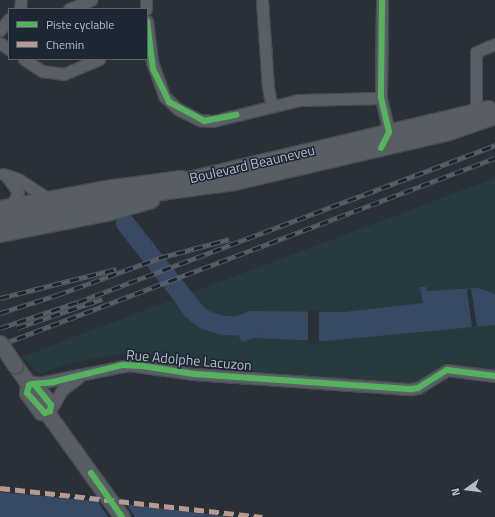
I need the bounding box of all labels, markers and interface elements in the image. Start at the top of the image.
legend [8,8,148,60]
text: Piste cyclable [46,15,114,34]
text: Chemin [46,35,84,54]
street label: Boulevard Beauneveu [188,141,316,187]
street label: Rue Adolphe Lacuzon [126,346,252,374]
north arrow [447,469,487,509]
text: N [447,486,464,498]

